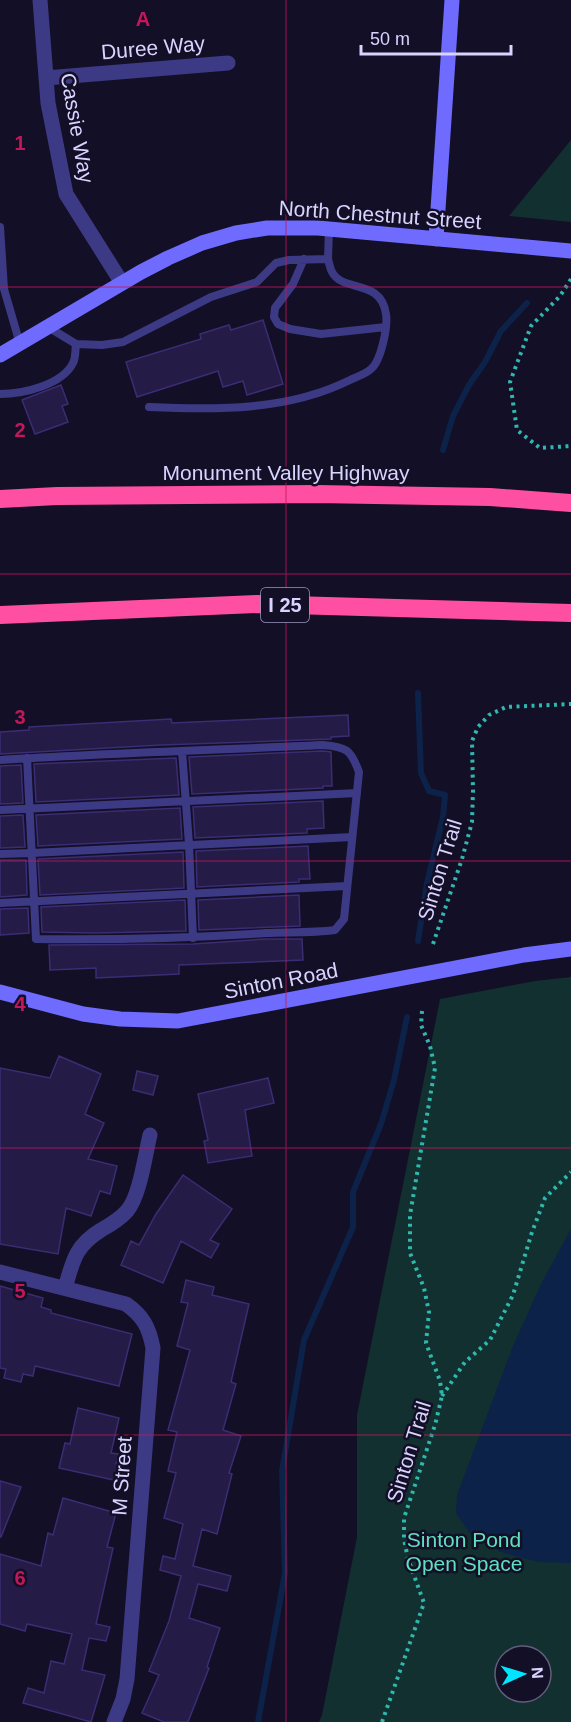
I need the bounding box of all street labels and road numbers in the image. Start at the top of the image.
street label: Duree Way [100,31,206,64]
street label: Cassie Way [57,71,99,185]
street label: North Chestnut Street [278,196,482,233]
street label: Monument Valley Highway [162,461,410,484]
road number: I 25 [261,588,309,622]
street label: Sinton Trail [413,816,466,923]
street label: Sinton Road [222,958,340,1003]
street label: Sinton Trail [382,1398,435,1505]
street label: M Street [107,1435,136,1516]

